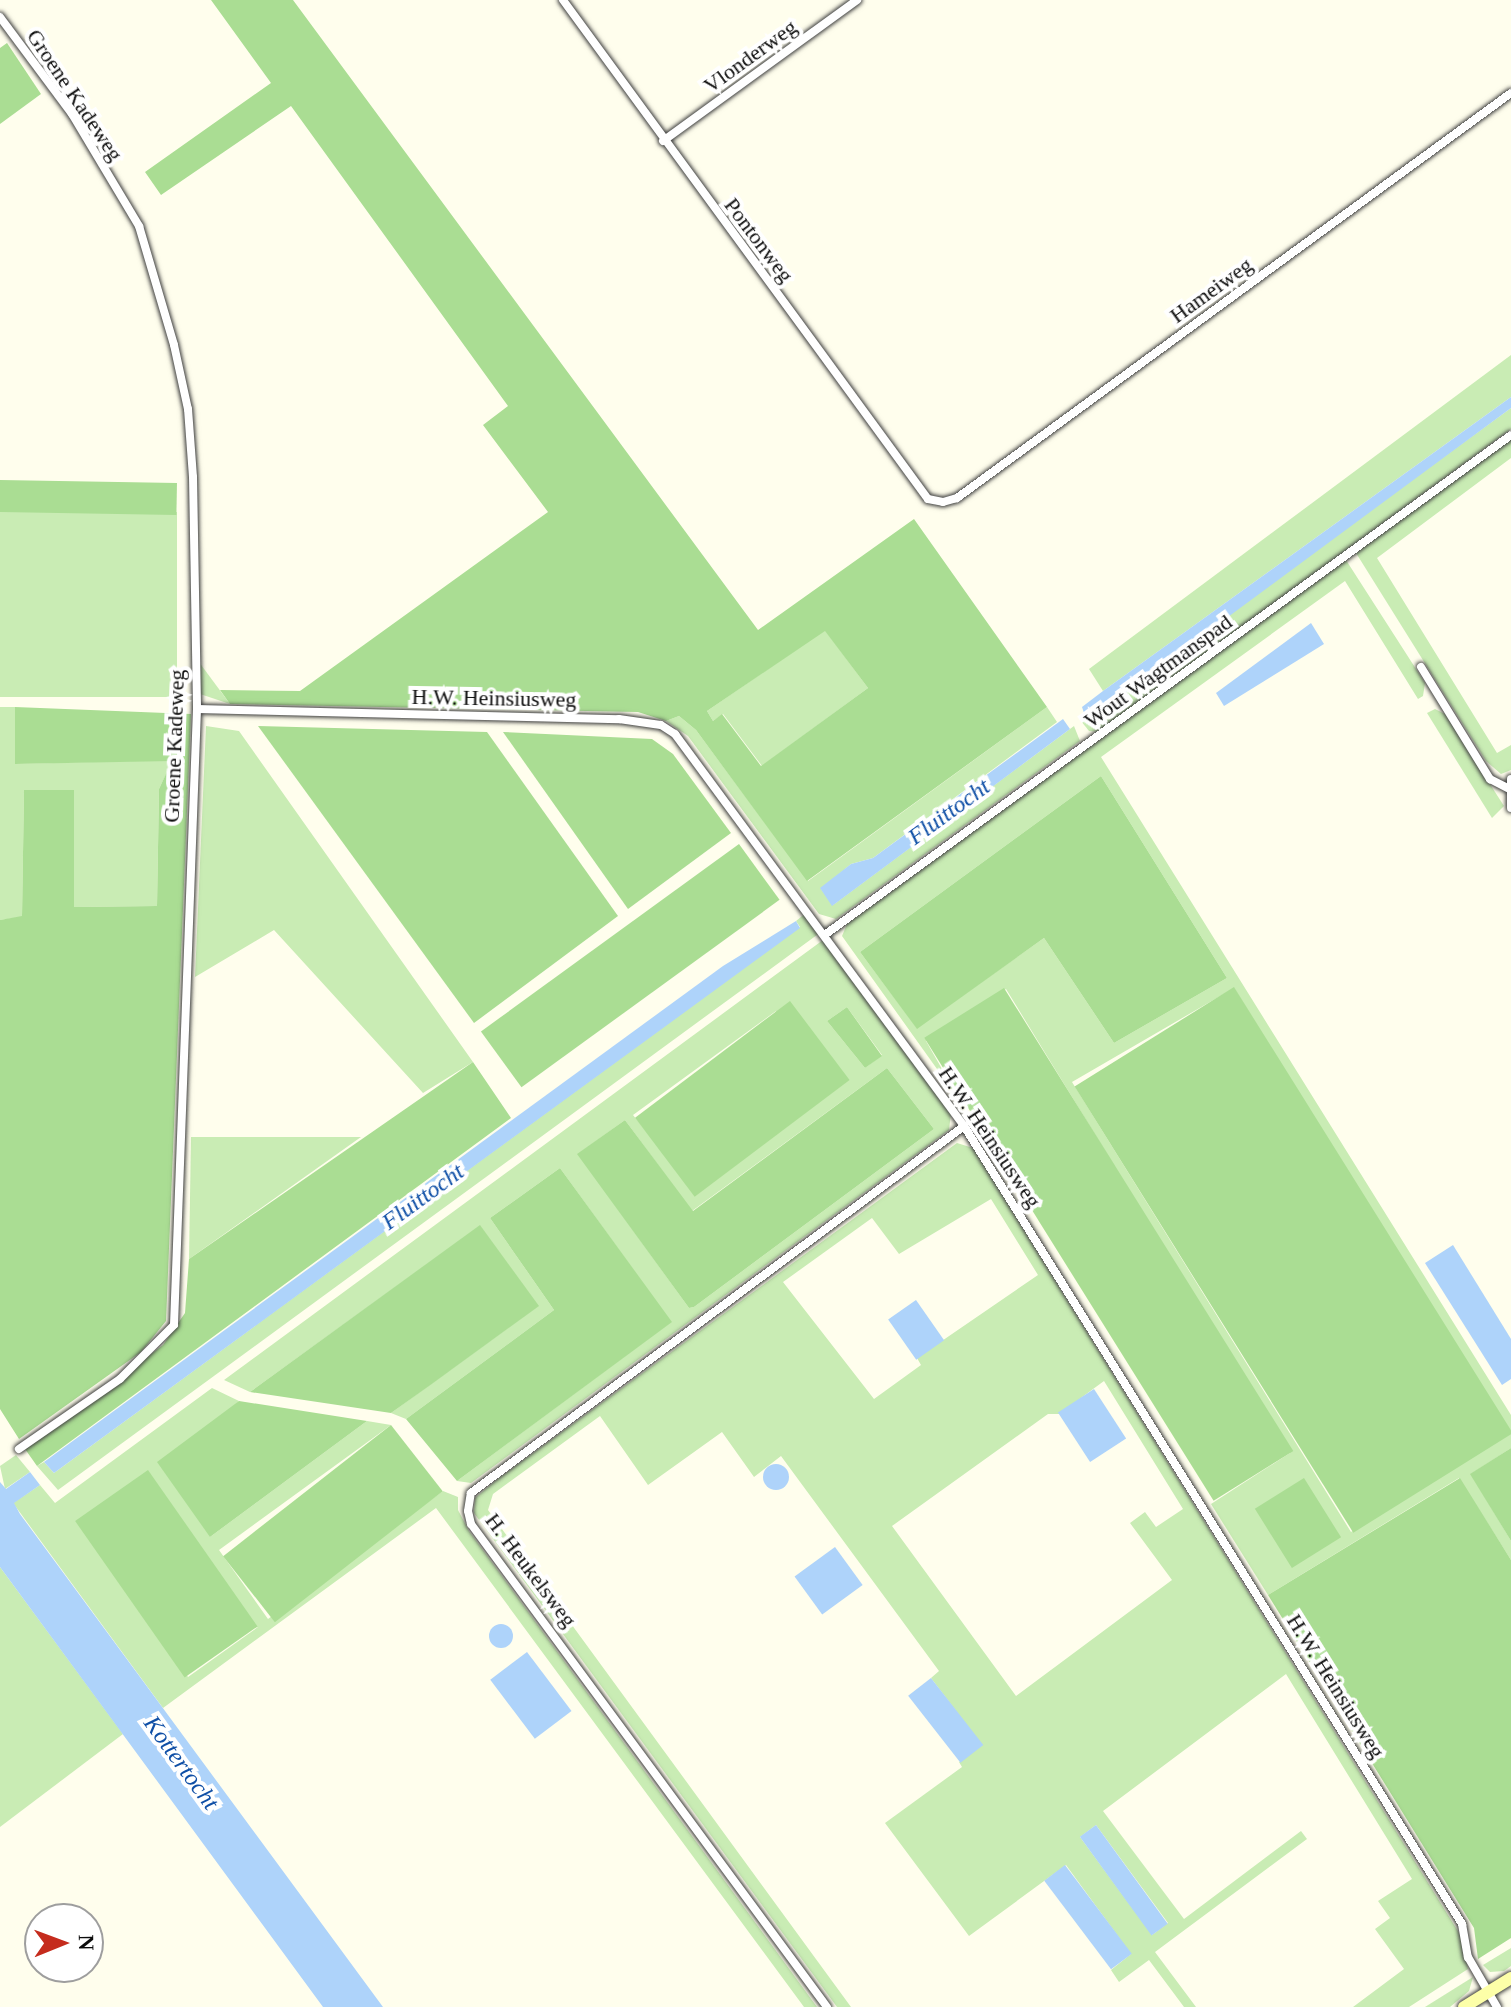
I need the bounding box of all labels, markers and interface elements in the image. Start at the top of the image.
street label: Vlonderweg [698,13,802,99]
street label: Groene Kadeweg [21,24,129,166]
street label: Pontonweg [719,193,799,287]
street label: Hameiweg [1165,251,1257,329]
street label: Wout Wagtmanspad [1079,608,1237,734]
street label: Groene Kadeweg [158,669,190,823]
street label: H.W. Heinsiusweg [411,683,577,713]
water label: Fluittocht [902,773,996,851]
street label: H.W. Heinsiusweg [933,1061,1047,1213]
water label: Fluittocht [376,1158,470,1236]
street label: H. Heukelsweg [480,1508,582,1632]
street label: H.W. Heinsiusweg [1281,1609,1391,1763]
water label: Kottertocht [137,1710,225,1816]
north arrow [24,1903,104,1983]
text: N [74,1934,99,1951]

